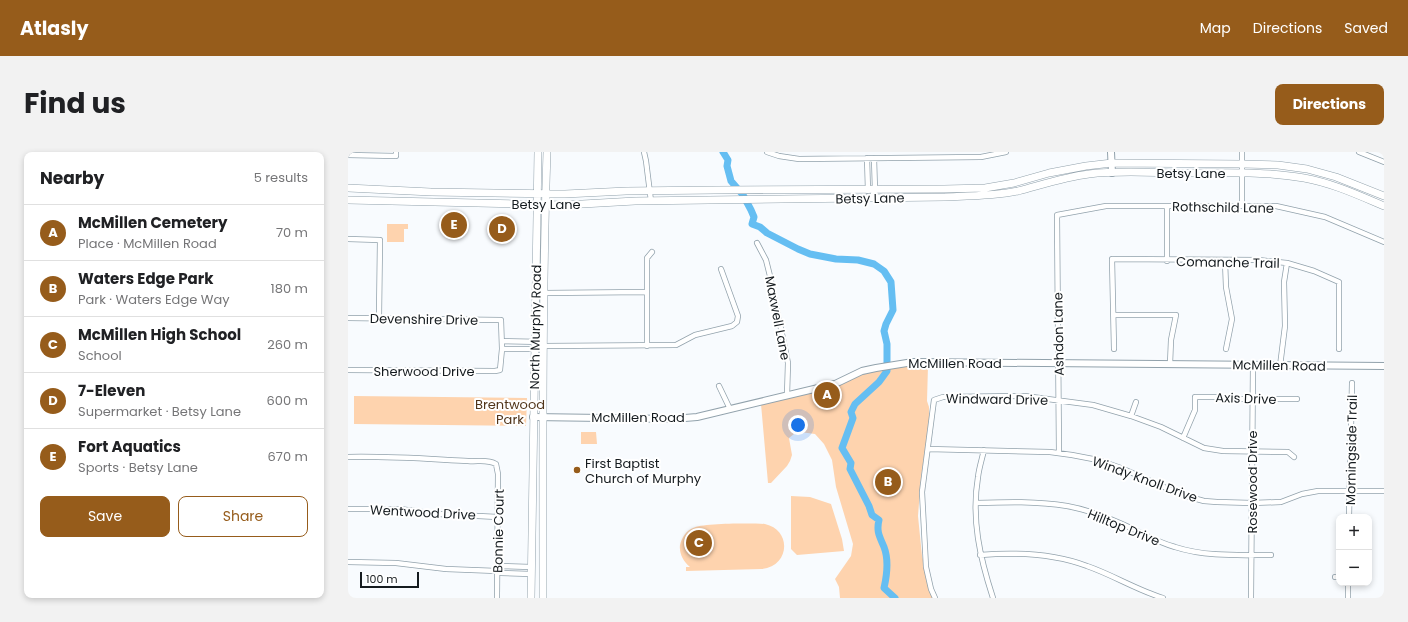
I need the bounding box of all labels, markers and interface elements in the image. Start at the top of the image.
text: Atlasly [20,15,88,42]
text: Map [1200,18,1231,38]
text: Directions [1253,18,1322,38]
text: Saved [1344,18,1388,38]
text: Find us [24,84,126,123]
button: Directions [1275,84,1384,125]
street label: Betsy Lane [1156,164,1226,183]
text: Nearby [40,166,104,190]
text: 5 results [254,168,308,187]
street label: Betsy Lane [835,188,905,209]
street label: Betsy Lane [511,195,581,214]
street label: Rothschild Lane [1172,197,1274,218]
pin: E [441,210,467,240]
text: McMillen Cemetery [78,212,227,233]
pin: D [489,214,515,244]
text: A [48,223,58,242]
text: 70 m [276,223,308,242]
text: Place · McMillen Road [78,234,217,253]
street label: Comanche Trail [1176,252,1280,273]
street label: North Murphy Road [525,264,546,390]
text: Waters Edge Park [78,268,213,289]
street label: Maxwell Lane [760,274,795,362]
text: B [49,279,57,298]
text: 180 m [271,279,308,298]
text: Park · Waters Edge Way [78,290,230,309]
street label: Ashdon Lane [1048,292,1069,376]
street label: Devenshire Drive [370,309,478,330]
text: McMillen High School [78,324,241,345]
text: C [48,335,58,354]
text: 260 m [267,335,308,354]
text: School [78,346,122,365]
street label: McMillen Road [908,354,1002,373]
street label: McMillen Road [1232,355,1326,376]
street label: Sherwood Drive [373,362,475,381]
text: 7-Eleven [78,380,145,401]
pin: A [814,380,840,410]
street label: Axis Drive [1215,388,1277,409]
street label: Windward Drive [946,389,1048,410]
text: D [48,391,58,410]
text: 600 m [267,391,308,410]
park label: Brentwood Park [475,395,545,429]
street label: Morningside Trail [1341,395,1362,505]
text: Supermarket · Betsy Lane [78,402,241,421]
street label: McMillen Road [591,408,685,427]
your location [788,415,808,435]
street label: Rosewood Drive [1243,430,1262,534]
text: Fort Aquatics [78,436,181,457]
text: E [49,447,57,466]
text: 670 m [268,447,308,466]
street label: Windy Knoll Drive [1090,452,1200,507]
place label: First Baptist Church of Murphy [585,454,702,488]
text: Sports · Betsy Lane [78,458,198,477]
marker: First Baptist Church of Murphy [572,465,582,475]
pin: B [875,467,901,497]
street label: Bonnie Court [488,489,509,573]
button: Save [40,496,170,537]
button: Share [178,496,308,537]
street label: Wentwood Drive [370,500,476,525]
street label: Hilltop Drive [1085,504,1163,551]
map controls [1336,514,1372,586]
button: + [1336,514,1372,550]
pin: C [686,528,712,558]
button: − [1336,550,1372,586]
scale bar [360,570,419,589]
text: 100 m [366,571,398,587]

